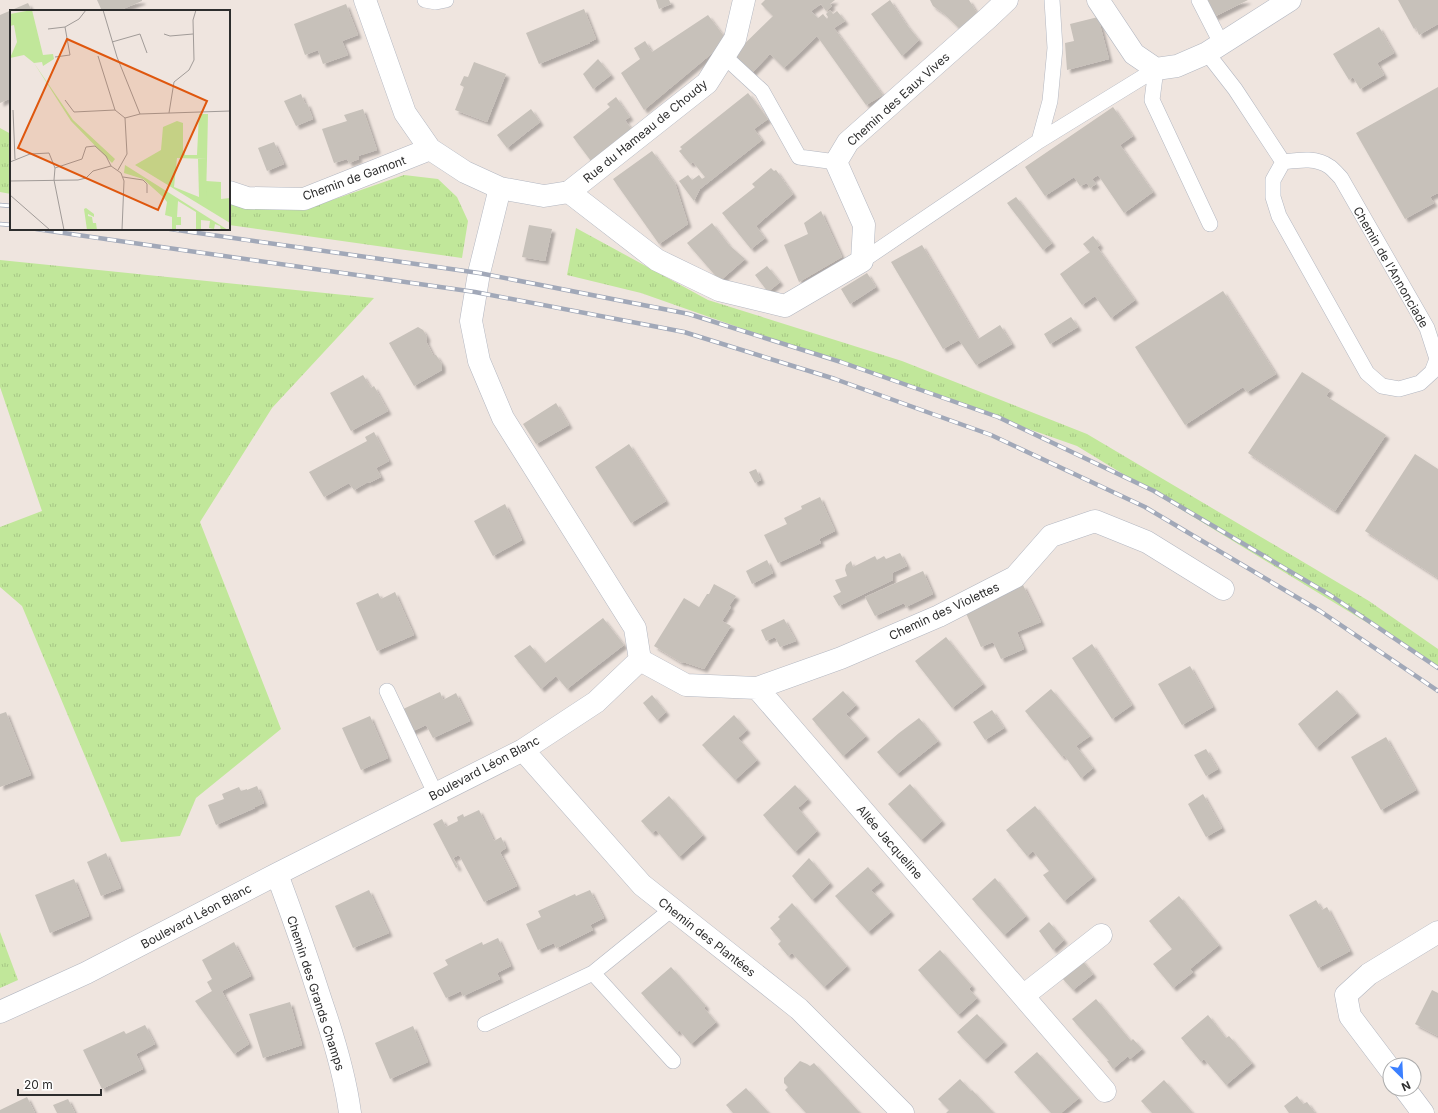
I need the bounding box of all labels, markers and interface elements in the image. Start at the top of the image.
inset map [10,10,230,230]
street label: Chemin des Eaux Vives [844,49,952,149]
street label: Rue du Hameau de Choudy [580,76,710,186]
street label: Chemin de Gamont [300,152,408,204]
street label: Chemin de l'Annonciade [1350,204,1432,330]
street label: Chemin des Violettes [887,579,1001,643]
street label: Boulevard Léon Blanc [426,732,542,804]
street label: Allée Jacqueline [854,802,926,882]
street label: Boulevard Léon Blanc [138,880,254,952]
street label: Chemin des Plantées [655,894,759,980]
street label: Chemin des Grands Champs [284,914,348,1072]
north arrow [1382,1057,1422,1097]
scale bar [18,1071,101,1097]
text: 20 m [24,1077,53,1092]
text: N [1399,1078,1413,1094]

